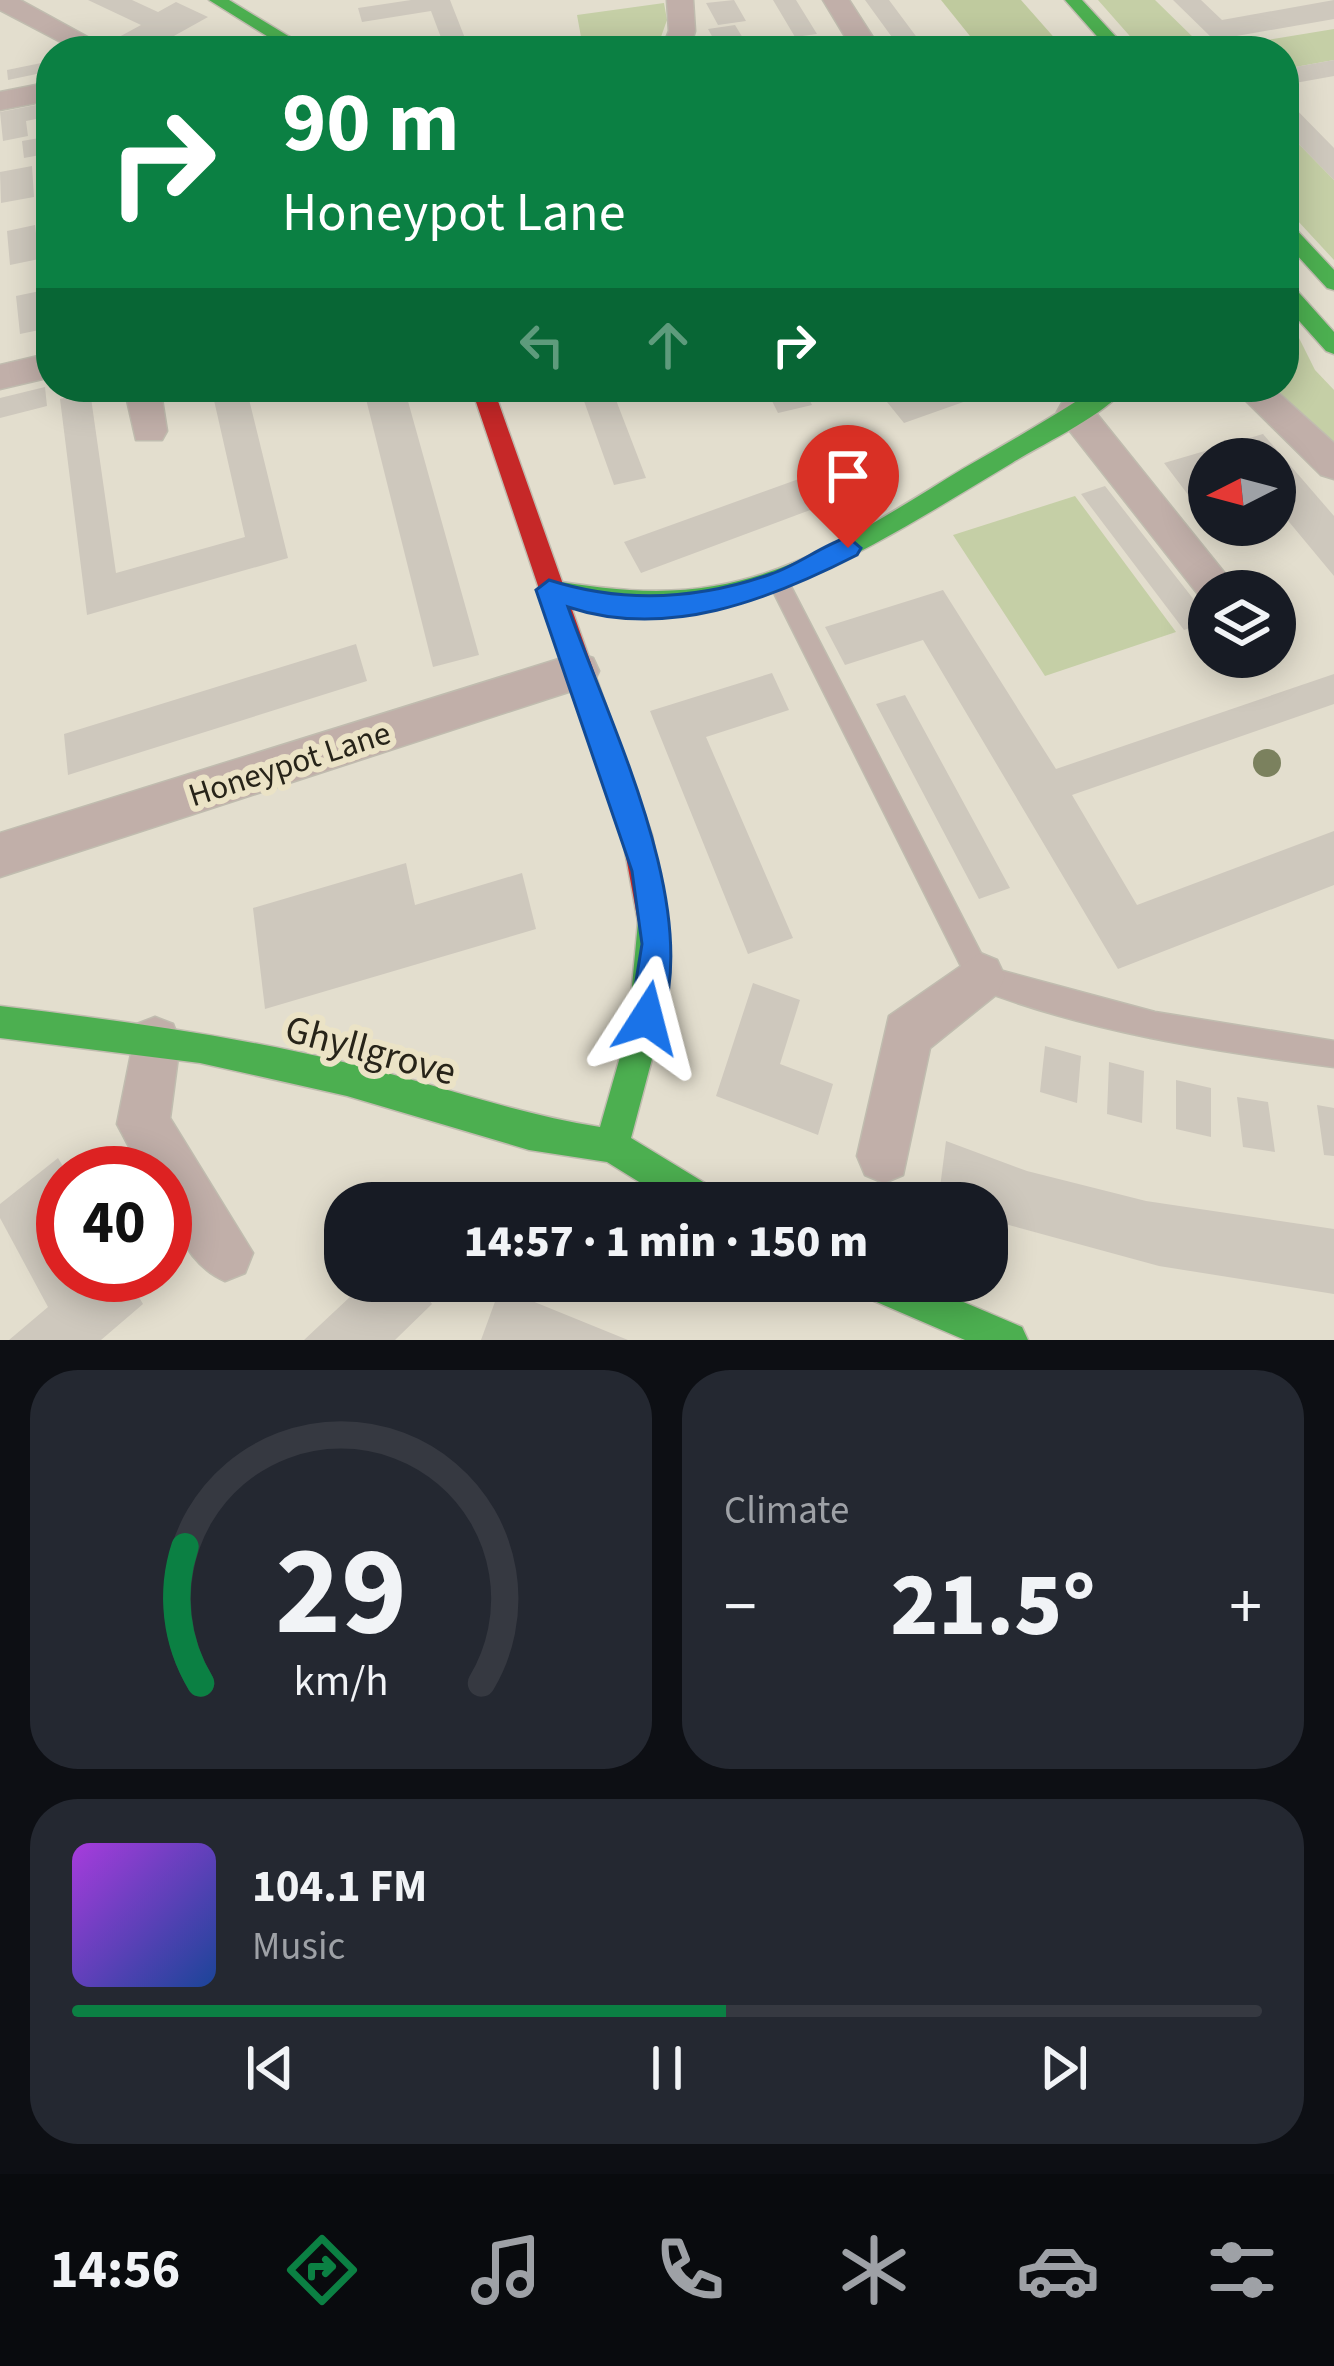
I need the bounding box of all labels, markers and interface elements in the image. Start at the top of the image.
text: 90 m [282,64,460,184]
icon: right [84,84,240,240]
text: Honeypot Lane [282,175,625,252]
icon: left [509,312,575,378]
icon: ahead [635,312,701,378]
icon: right [761,312,827,378]
pin [797,425,899,548]
north arrow [1188,438,1296,546]
map controls [1188,438,1296,678]
icon: arrive [815,443,881,509]
button: layers [1188,570,1296,678]
street label: Honeypot Lane [182,710,397,819]
position arrow [584,955,710,1081]
street label: Ghyllgrove [279,1001,462,1101]
speed limit sign: 40 [36,1146,192,1302]
text: 14:57 · 1 min · 150 m [464,1210,868,1274]
text: Climate [724,1483,849,1539]
text: 29 [275,1504,407,1682]
text: 21.5° [890,1542,1096,1670]
text: − [724,1560,757,1654]
text: + [1229,1560,1262,1654]
text: km/h [293,1650,389,1711]
text: 104.1 FM [252,1855,427,1919]
text: Music [252,1919,345,1975]
icon: previous [237,2035,303,2101]
icon: pause [634,2035,700,2101]
icon: next [1031,2035,1097,2101]
icon: directions [280,2228,364,2312]
icon: music [464,2228,548,2312]
icon: phone [648,2228,732,2312]
icon: climate [832,2228,916,2312]
icon: car [1016,2228,1100,2312]
icon: filters [1200,2228,1284,2312]
text: 14:56 [50,2232,180,2309]

